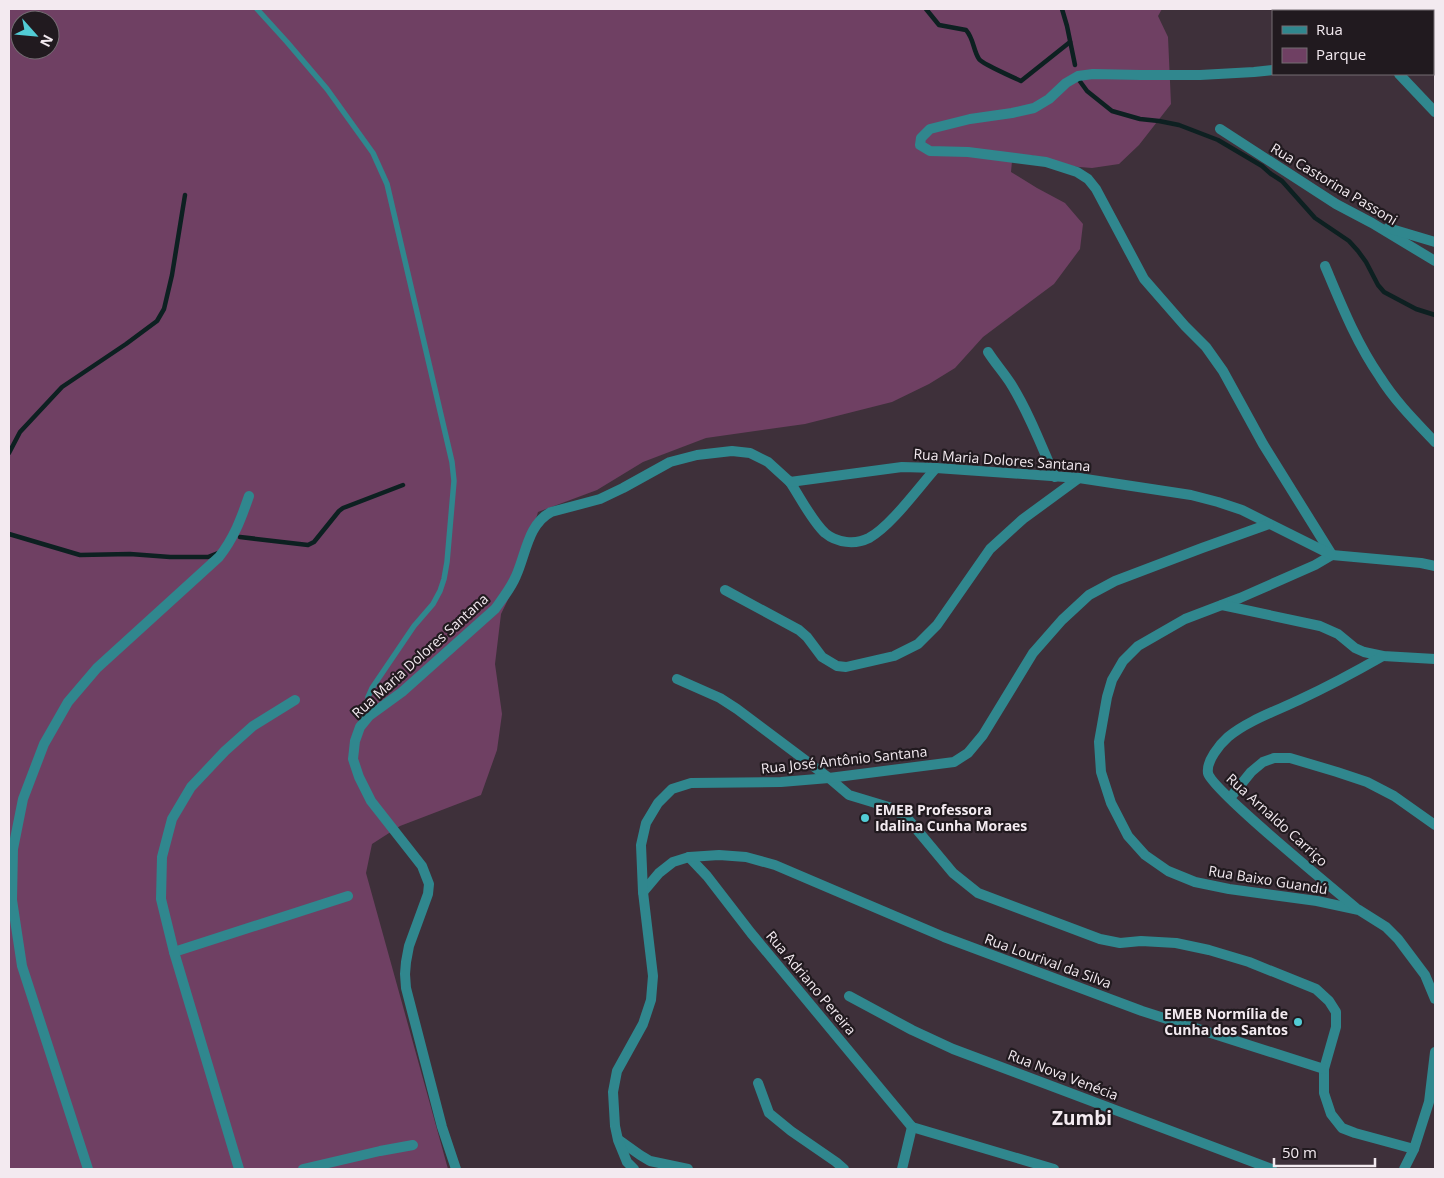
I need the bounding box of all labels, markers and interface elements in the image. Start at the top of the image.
north arrow [10,10,60,60]
legend [1272,10,1434,75]
text: Rua [1316,19,1343,39]
text: N [36,32,58,51]
text: Parque [1316,44,1366,64]
street label: Rua Castorina Passoni [1267,138,1401,229]
street label: Rua Maria Dolores Santana [913,444,1091,475]
street label: Rua Maria Dolores Santana [347,589,492,722]
street label: Rua José Antônio Santana [760,741,928,778]
street label: Rua Arnaldo Carriço [1223,769,1332,870]
place label: EMEB Professora Idalina Cunha Moraes [875,800,1027,835]
marker: EMEB Professora Idalina Cunha Moraes [859,812,871,824]
street label: Rua Baixo Guandú [1207,861,1329,898]
street label: Rua Adriano Pereira [762,927,861,1039]
street label: Rua Lourival da Silva [982,929,1114,992]
place label: EMEB Normília de Cunha dos Santos [1164,1004,1288,1039]
marker: EMEB Normília de Cunha dos Santos [1292,1016,1304,1028]
street label: Rua Nova Venécia [1005,1045,1121,1104]
district label: Zumbi [1052,1105,1112,1131]
scale bar [1274,1136,1375,1168]
text: 50 m [1282,1142,1317,1162]

